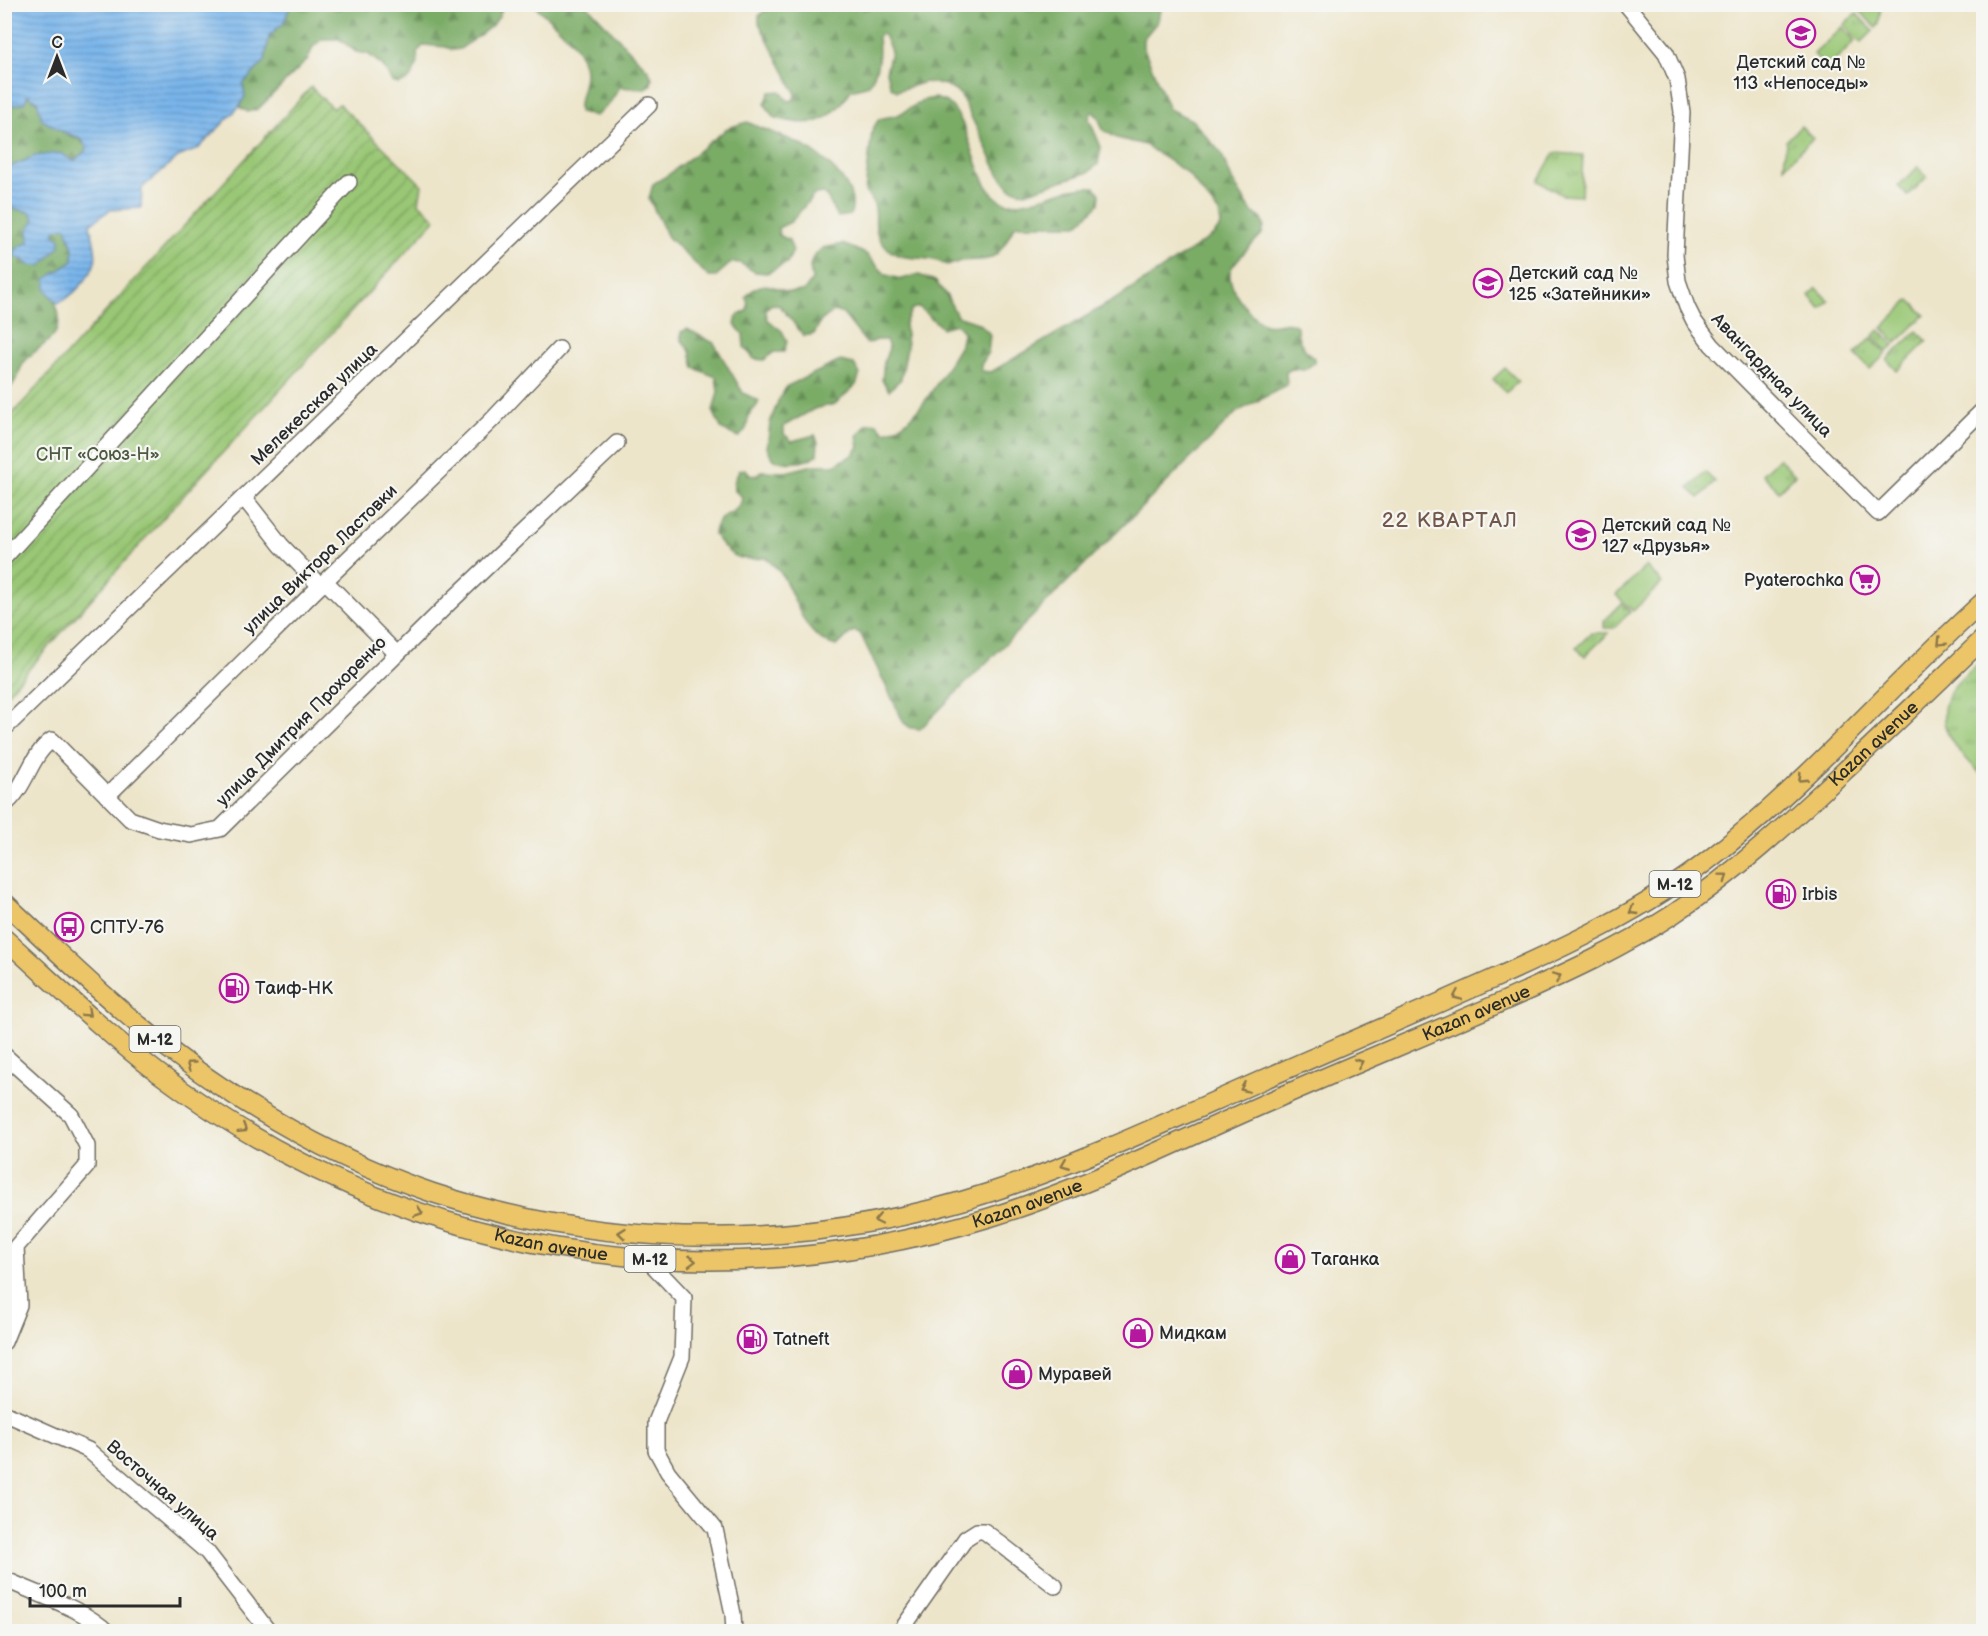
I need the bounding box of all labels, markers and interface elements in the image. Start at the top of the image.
school or university icon: Детский сад № 113 «Непоседы» [1785,17,1817,49]
north arrow [27,27,87,87]
text: С [51,34,63,53]
place label: Детский сад № 113 «Непоседы» [1733,52,1869,94]
place label: Детский сад № 125 «Затейники» [1509,263,1651,305]
school or university icon: Детский сад № 125 «Затейники» [1472,267,1504,299]
street label: Авангардная улица [1706,308,1837,442]
street label: Мелекесская улица [247,338,382,470]
park label: СНТ «Союз-Н» [36,444,160,465]
street label: улица Виктора Ластовки [239,480,402,639]
district label: 22 КВАРТАЛ [1382,508,1518,533]
place label: Детский сад № 127 «Друзья» [1602,515,1731,557]
school or university icon: Детский сад № 127 «Друзья» [1565,519,1597,551]
supermarket icon: Pyaterochka [1849,564,1881,596]
place label: Pyaterochka [1744,570,1844,591]
street label: улица Дмитрия Прохоренко [212,632,391,811]
one-way arrow [1938,634,1949,645]
street label: Kazan avenue [1825,696,1923,791]
one-way arrow [1799,771,1810,782]
road number: М-12 [1650,871,1700,897]
one-way arrow [1717,873,1728,884]
fuel station icon: Irbis [1765,878,1797,910]
place label: Irbis [1802,884,1837,905]
one-way arrow [1629,904,1639,916]
bus stop icon: СПТУ-76 [53,911,85,943]
place label: СПТУ-76 [90,917,164,938]
fuel station icon: Таиф-НК [218,972,250,1004]
one-way arrow [1550,972,1561,984]
place label: Таиф-НК [255,978,333,999]
street label: Kazan avenue [1419,981,1534,1046]
one-way arrow [1452,988,1463,1000]
one-way arrow [80,1006,91,1017]
road number: М-12 [130,1026,180,1052]
one-way arrow [1352,1058,1363,1070]
one-way arrow [185,1061,196,1072]
one-way arrow [1239,1080,1250,1092]
one-way arrow [236,1122,247,1133]
one-way arrow [1060,1157,1071,1169]
street label: Kazan avenue [970,1175,1086,1233]
one-way arrow [413,1205,424,1218]
one-way arrow [874,1213,884,1226]
street label: Kazan avenue [492,1225,609,1266]
one-way arrow [617,1227,626,1240]
shop icon: Таганка [1274,1243,1306,1275]
road number: М-12 [624,1246,676,1272]
place label: Таганка [1311,1249,1380,1270]
one-way arrow [688,1254,697,1267]
shop icon: Мидкам [1122,1317,1154,1349]
fuel station icon: Tatneft [736,1323,768,1355]
place label: Мидкам [1159,1323,1227,1344]
place label: Tatneft [773,1329,830,1350]
shop icon: Муравей [1001,1358,1033,1390]
place label: Муравей [1038,1364,1112,1385]
street label: Восточная улица [102,1436,223,1545]
scale bar [30,1570,180,1608]
text: 100 m [39,1581,87,1602]

